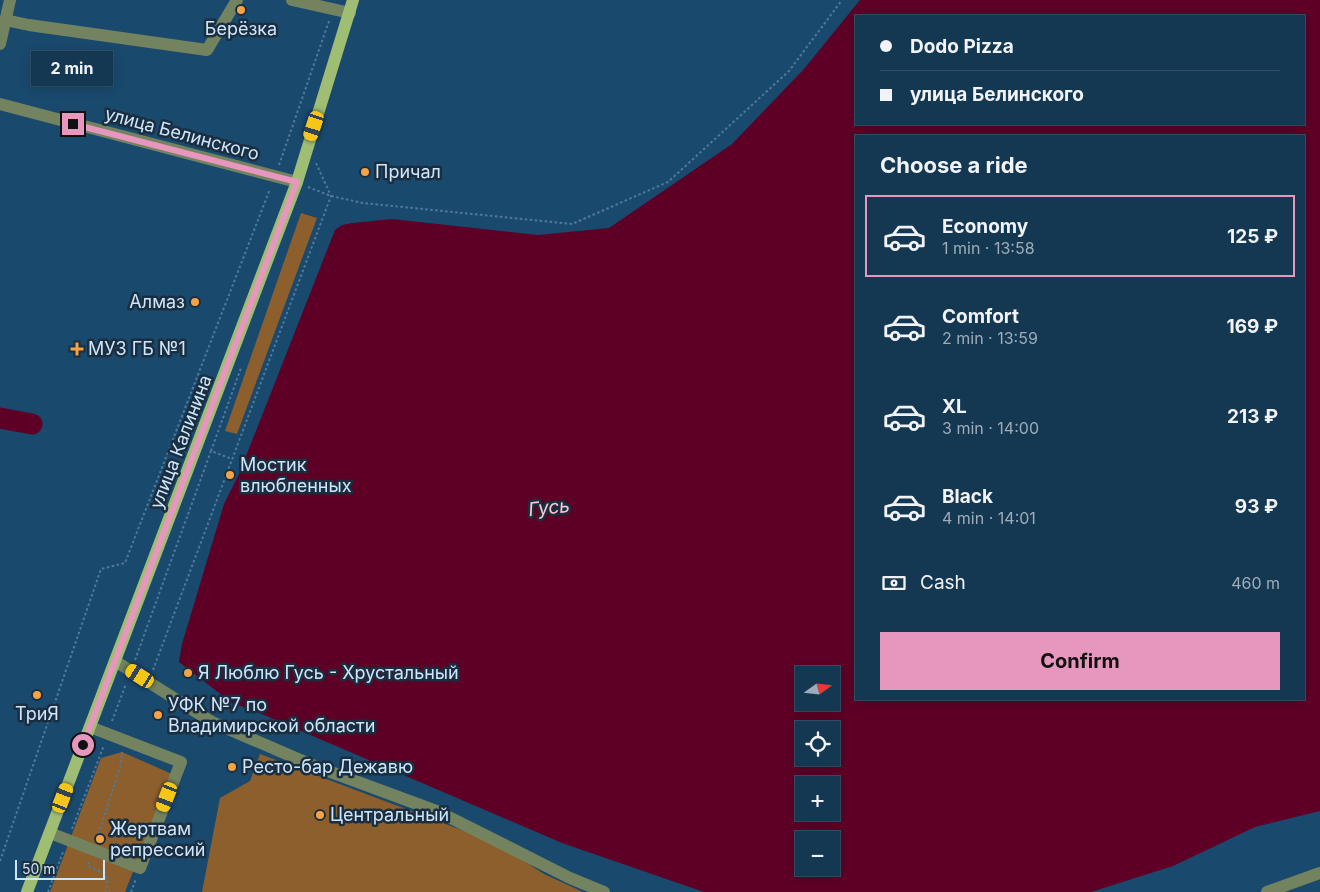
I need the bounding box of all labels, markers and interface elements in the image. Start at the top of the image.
marker: Берёзка [235,4,247,16]
place label: Берёзка [205,18,277,39]
text: Dodo Pizza [910,35,1014,58]
callout: 2 min [32,52,114,86]
text: 2 min [51,58,93,78]
text: улица Белинского [910,83,1084,106]
street label: улица Белинского [103,103,262,164]
car [302,109,325,143]
route end [62,113,84,135]
text: Choose a ride [880,152,1028,178]
place label: Причал [375,161,441,182]
marker: Причал [359,166,371,178]
icon: car [882,214,927,259]
text: Economy [942,215,1028,238]
text: 125 ₽ [1227,225,1278,248]
text: 1 min · 13:58 [942,238,1035,258]
place label: Алмаз [129,291,185,312]
marker: Алмаз [189,296,201,308]
icon: car [882,304,927,349]
text: Comfort [942,305,1019,328]
text: 169 ₽ [1227,315,1278,338]
text: 2 min · 13:59 [942,328,1038,348]
place label: МУЗ ГБ №1 [88,338,186,359]
marker: МУЗ ГБ №1 [70,342,84,356]
street label: улица Калинина [145,372,216,512]
icon: car [882,394,927,439]
text: XL [942,395,967,418]
text: 213 ₽ [1227,405,1278,428]
text: 3 min · 14:00 [942,418,1039,438]
place label: Мостик влюбленных [240,454,352,496]
marker: Мостик влюбленных [224,469,236,481]
icon: car [882,484,927,529]
text: Black [942,485,993,508]
water label: Гусь [527,494,571,521]
text: 93 ₽ [1235,495,1278,518]
text: 4 min · 14:01 [942,508,1036,528]
icon: cash [880,569,908,597]
text: Cash [920,571,966,594]
text: 460 m [1231,573,1280,593]
button: Confirm [880,632,1280,690]
car [123,662,156,690]
place label: Я Люблю Гусь - Хрустальный [198,662,459,683]
north arrow [795,666,840,711]
map controls [795,666,840,876]
marker: Я Люблю Гусь - Хрустальный [182,667,194,679]
marker: ТриЯ [31,689,43,701]
place label: УФК №7 по Владимирской области [168,694,375,736]
place label: ТриЯ [15,703,59,724]
marker: УФК №7 по Владимирской области [152,709,164,721]
button: locate [795,721,840,766]
route start [72,734,94,756]
place label: Ресто-бар Дежавю [242,756,413,777]
marker: Ресто-бар Дежавю [226,761,238,773]
button: + [795,776,840,821]
car [154,780,179,814]
car [50,781,75,815]
place label: Центральный [330,804,449,825]
marker: Центральный [314,809,326,821]
place label: Жертвам репрессий [110,818,205,860]
button: − [795,831,840,876]
marker: Жертвам репрессий [94,833,106,845]
scale bar [15,857,105,880]
text: 50 m [22,860,56,877]

